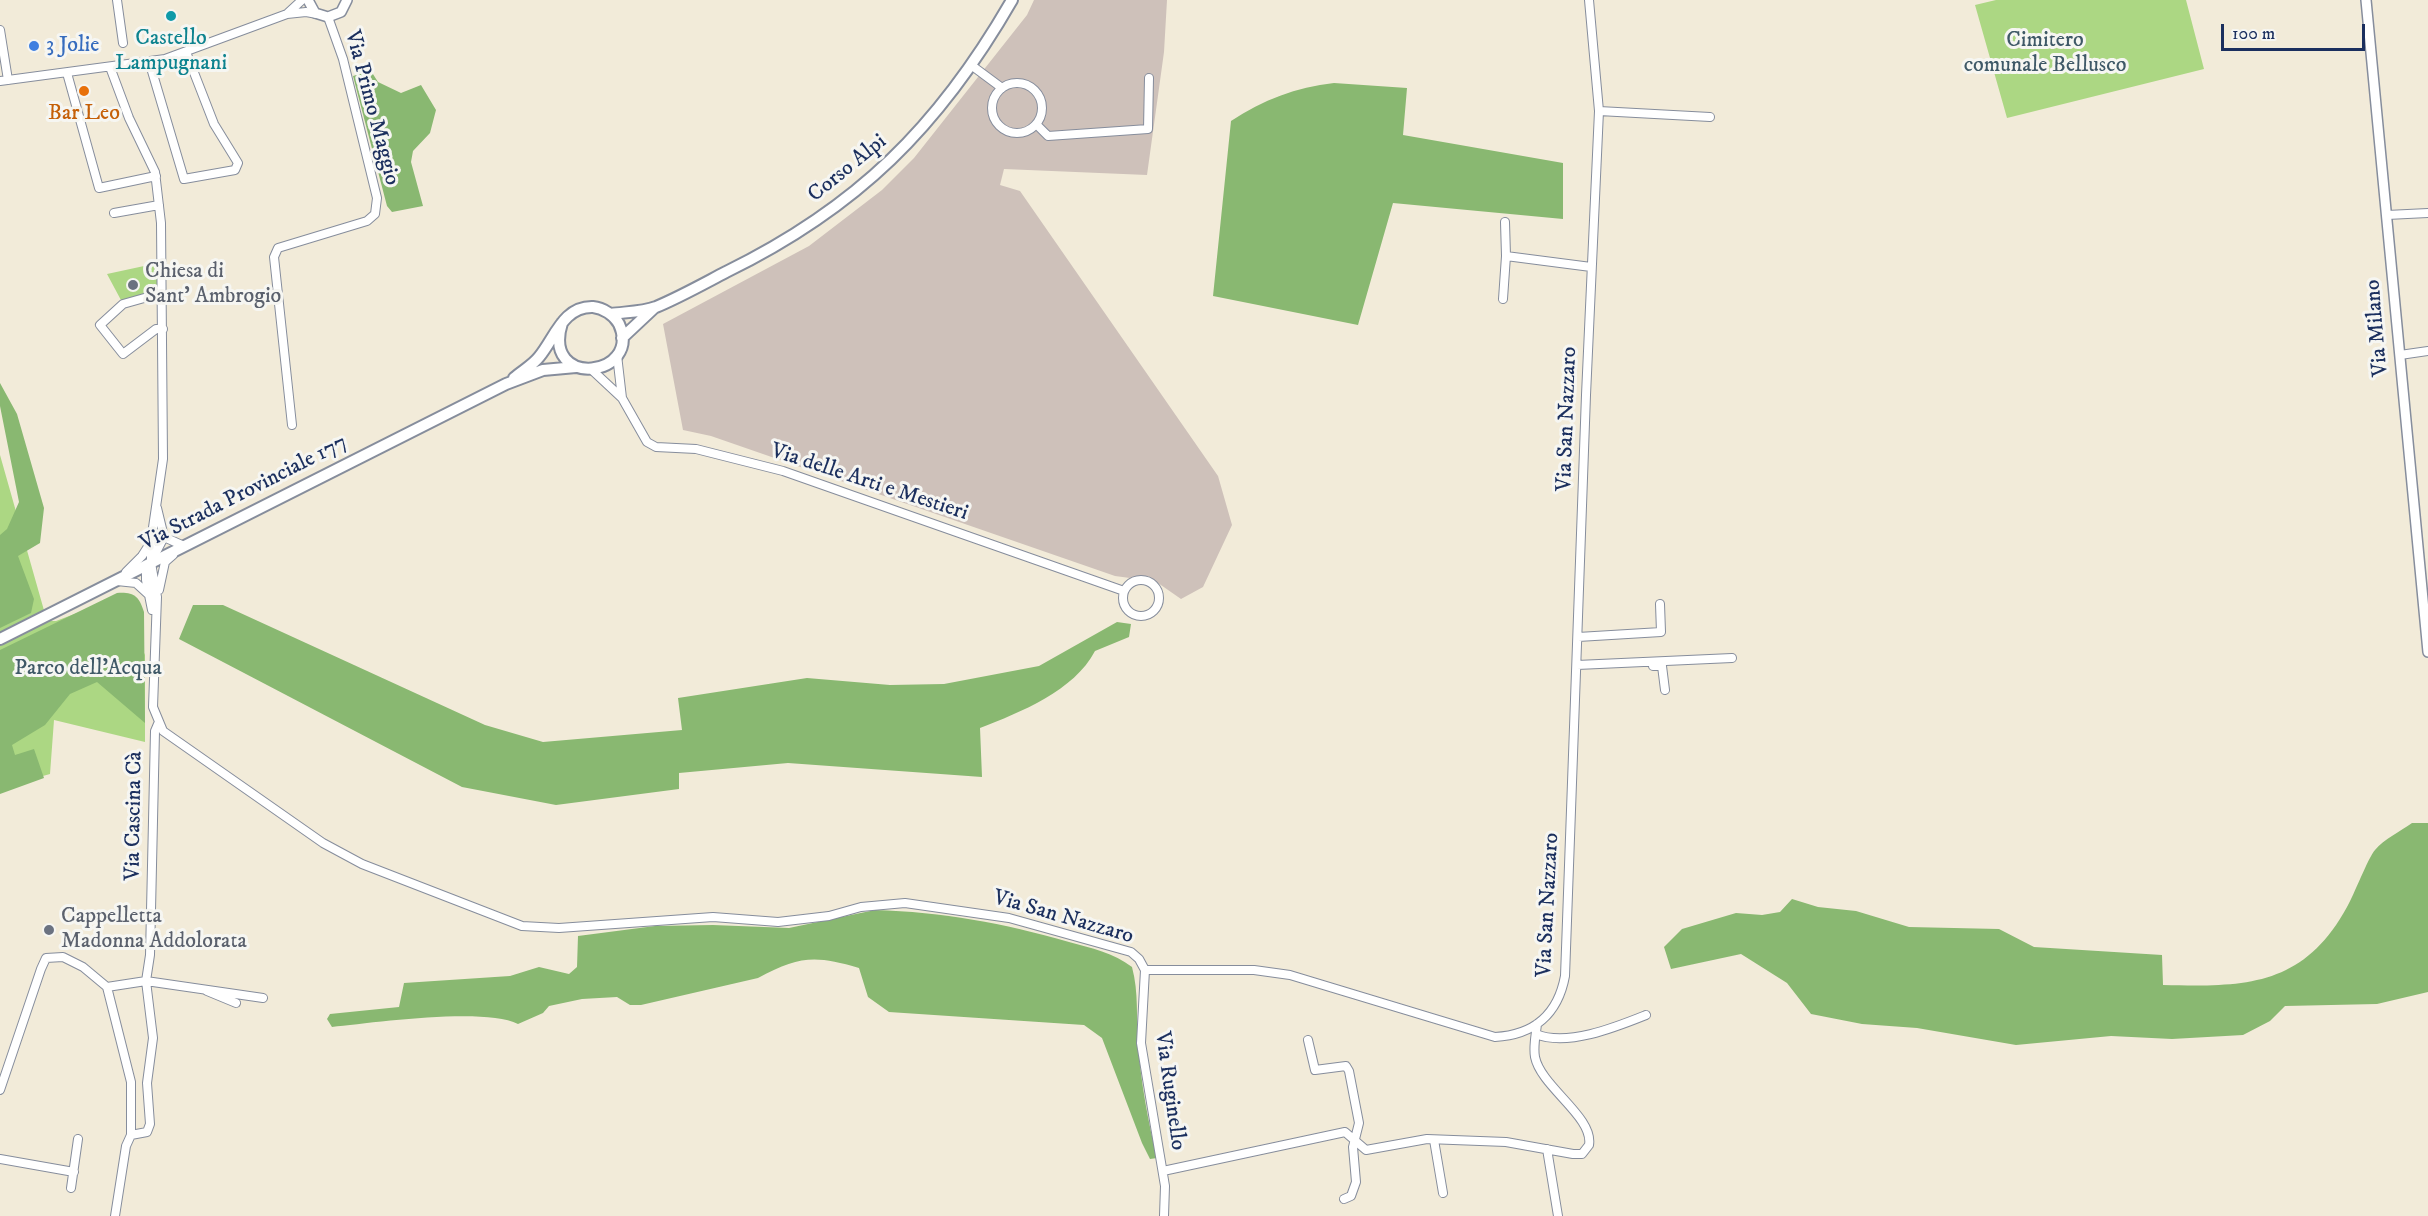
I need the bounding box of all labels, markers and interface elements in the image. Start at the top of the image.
marker: Castello Lampugnani [164,9,178,23]
scale bar [2224,12,2368,50]
text: 100 m [2232,23,2275,45]
place label: Castello Lampugnani [115,26,227,78]
street label: Via Primo Maggio [338,28,404,188]
park label: Cimitero comunale Bellusco [1964,28,2126,80]
place label: 3 Jolie [46,33,99,59]
marker: 3 Jolie [27,39,41,53]
marker: Bar Leo [77,84,91,98]
place label: Bar Leo [48,101,120,127]
street label: Corso Alpi [803,129,893,209]
place label: Chiesa di Sant' Ambrogio [145,259,281,310]
marker: Chiesa di Sant' Ambrogio [126,278,140,292]
street label: Via Milano [2361,278,2395,378]
street label: Via San Nazzaro [1552,346,1584,492]
street label: Via Strada Provinciale 177 [136,430,352,558]
street label: Via delle Arti e Mestieri [767,439,971,527]
park label: Parco dell'Acqua [14,656,162,682]
street label: Via Cascina Cà [121,751,149,881]
street label: Via San Nazzaro [1532,832,1566,978]
street label: Via San Nazzaro [990,885,1136,951]
place label: Cappelletta Madonna Addolorata [61,904,247,956]
marker: Cappelletta Madonna Addolorata [42,923,56,937]
street label: Via Ruginello [1148,1030,1190,1152]

